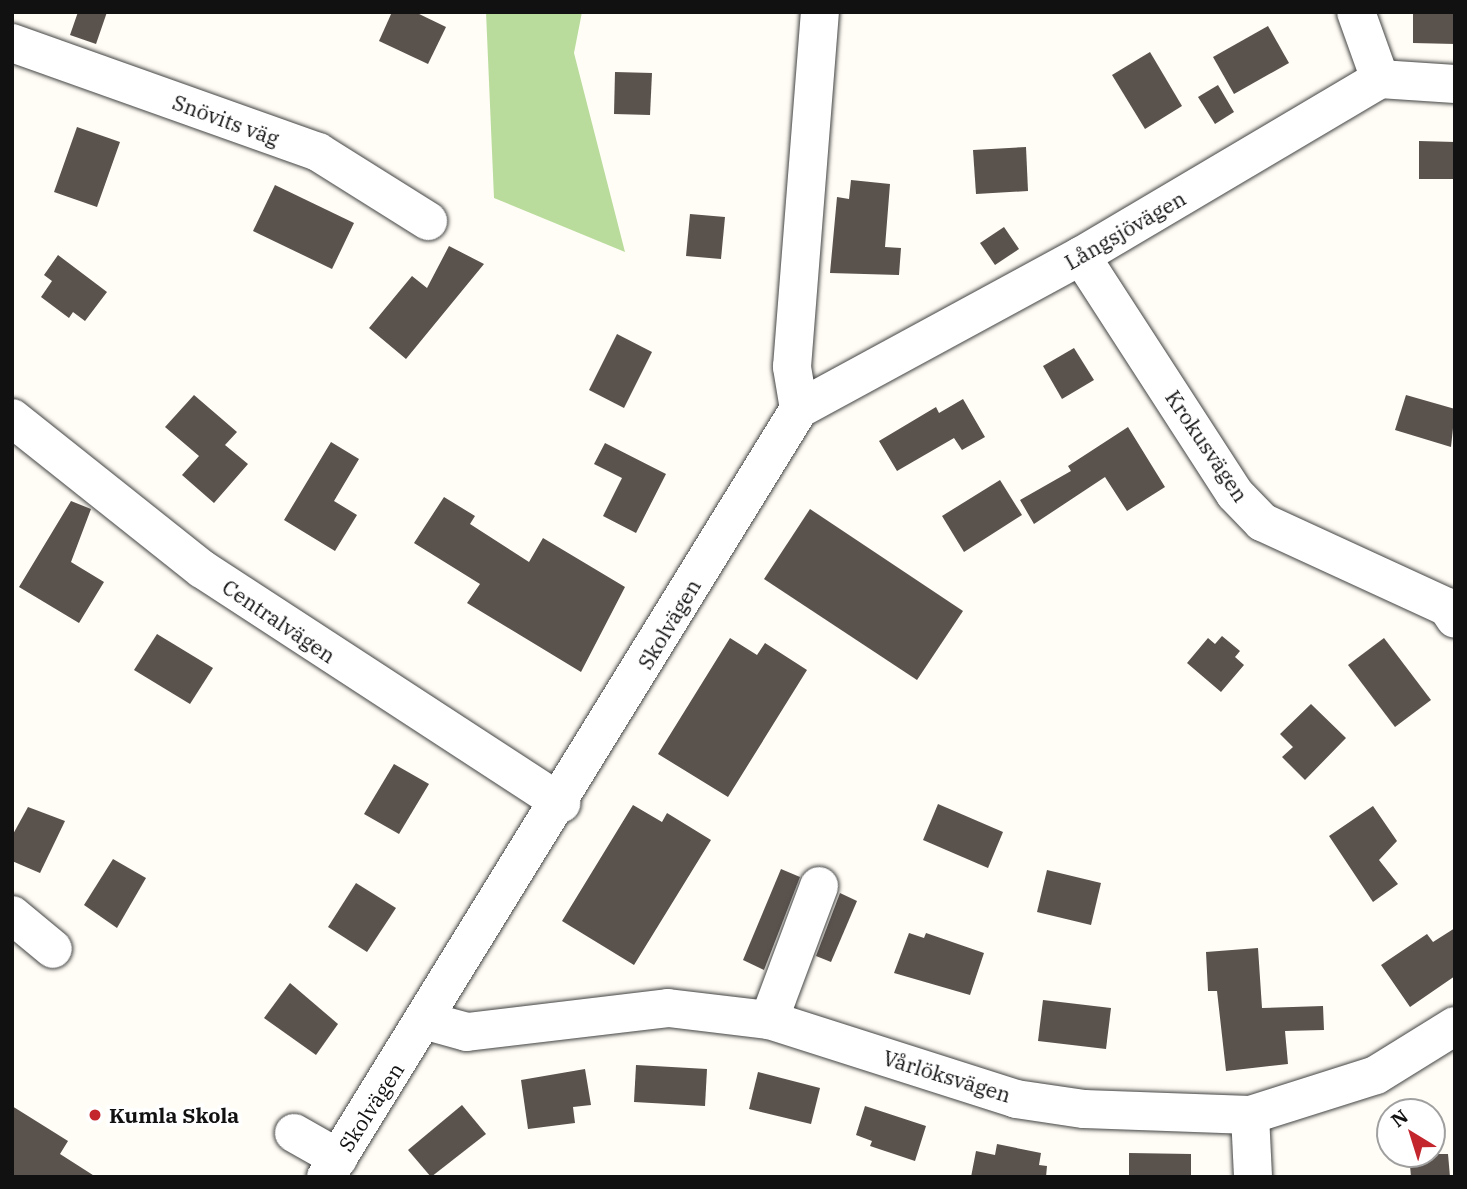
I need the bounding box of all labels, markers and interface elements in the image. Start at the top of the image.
street label: Snövits väg [169,89,283,151]
street label: Långsjövägen [1060,185,1190,275]
street label: Krokusvägen [1160,385,1254,507]
street label: Centralvägen [218,574,340,668]
street label: Skolvägen [632,574,706,674]
street label: Vårlöksvägen [880,1045,1014,1107]
street label: Skolvägen [333,1058,409,1156]
north arrow [1376,1098,1446,1168]
place label: Kumla Skola [109,1102,239,1128]
text: N [1386,1104,1413,1132]
marker: Kumla Skola [87,1107,103,1123]

